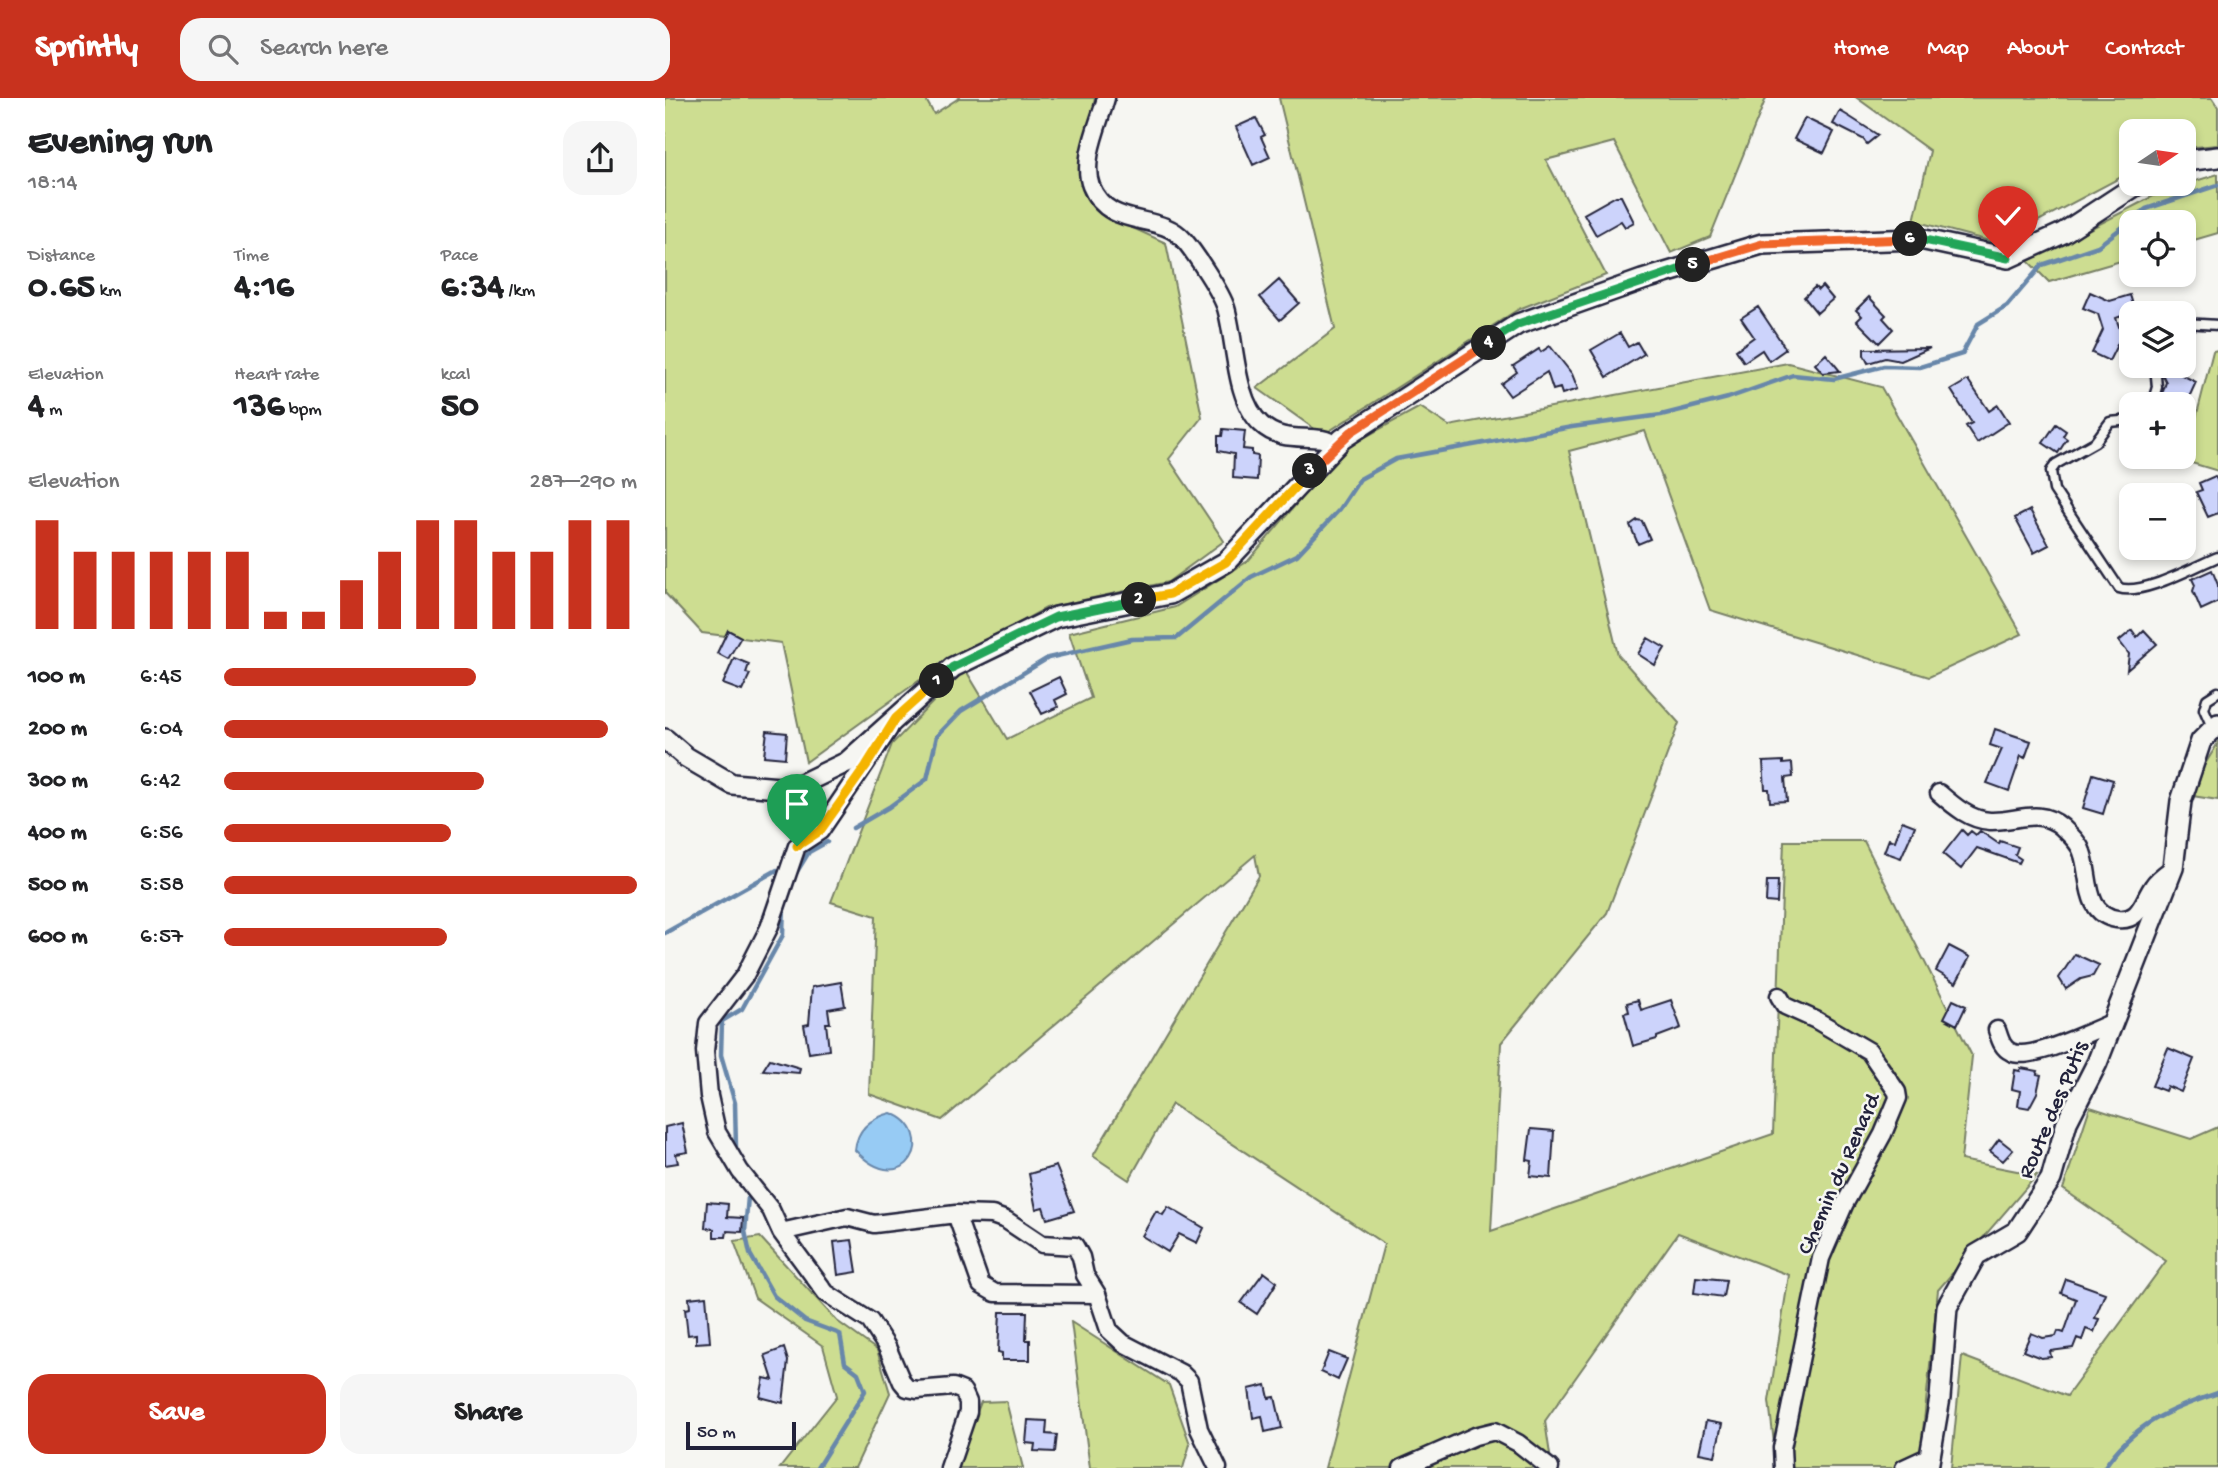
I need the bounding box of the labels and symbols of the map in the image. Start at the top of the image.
north arrow [2119,119,2196,196]
pin [1978,186,2038,258]
pin: 6 [1893,222,1927,256]
pin: 5 [1675,248,1711,282]
pin: 4 [1471,326,1507,360]
pin: 3 [1293,454,1327,488]
pin: 2 [1121,582,1156,618]
pin: 1 [919,664,955,698]
pin [767,774,827,846]
street label: Route des Putis [2013,1037,2096,1183]
street label: Chemin du Renard [1793,1088,1888,1259]
scale bar [686,1419,796,1451]

